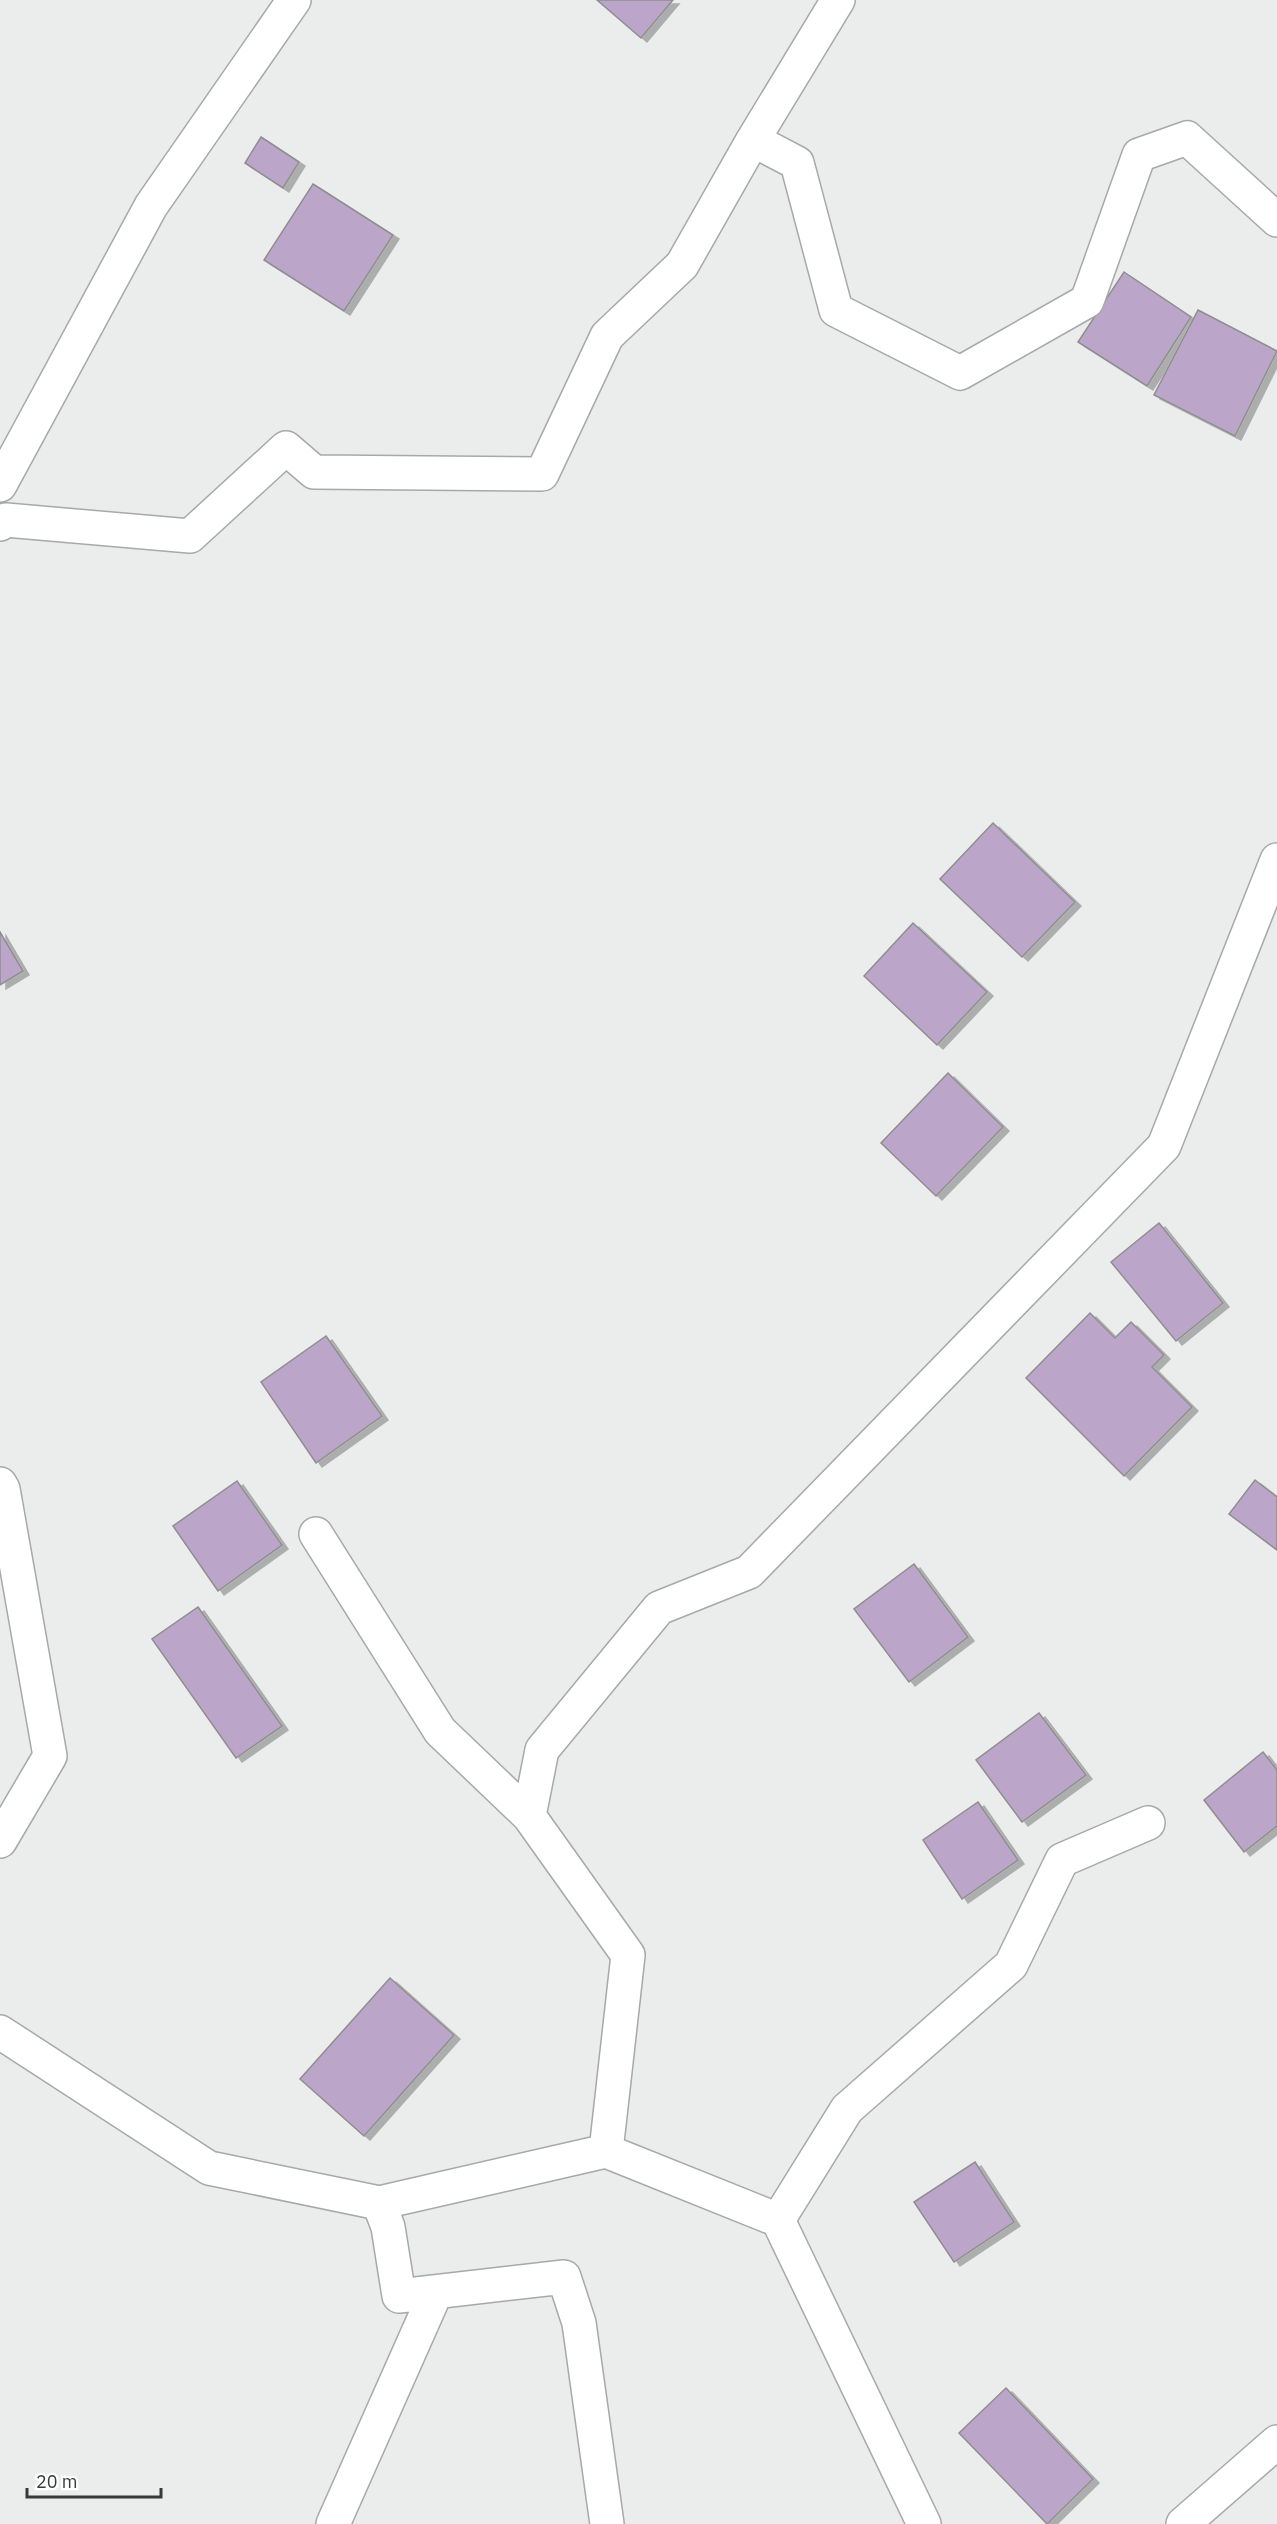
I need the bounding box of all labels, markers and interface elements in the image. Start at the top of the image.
scale bar [27,2461,160,2499]
text: 20 m [36,2470,78,2493]

